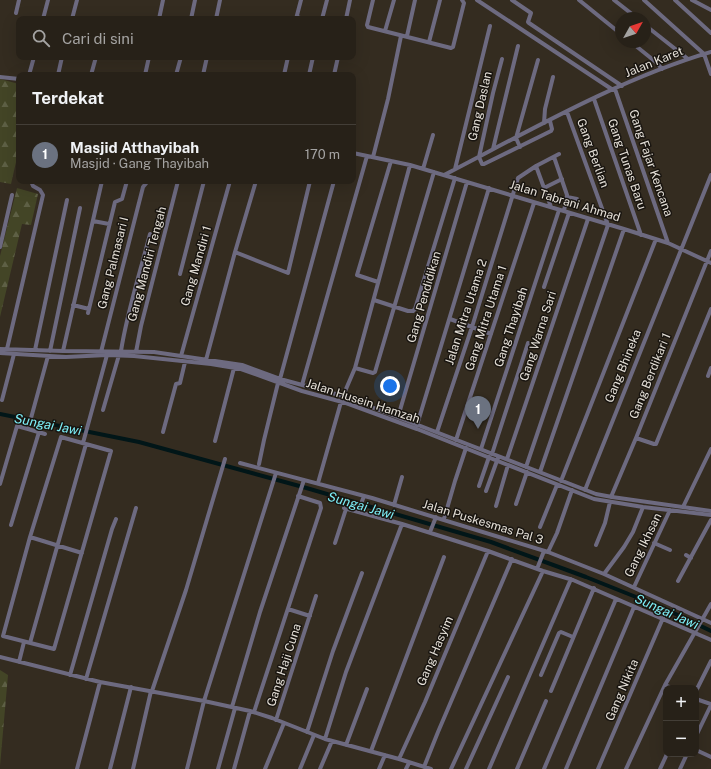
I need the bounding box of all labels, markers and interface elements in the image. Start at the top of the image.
north arrow [615,12,651,48]
search box [16,16,356,60]
icon: search [30,27,52,49]
text: Cari di sini [62,30,134,47]
street label: Jalan Karet [623,44,686,80]
street label: Gang Daslan [465,70,495,142]
text: Terdekat [32,88,104,108]
street label: Gang Fajar Kencana [626,108,676,218]
street label: Gang Berlian [574,117,612,189]
street label: Gang Tunas Baru [605,117,649,211]
text: Masjid Atthayibah [70,139,199,156]
text: 1 [42,147,48,162]
text: 170 m [305,147,340,162]
text: Masjid · Gang Thayibah [70,156,209,171]
street label: Jalan Tabrani Ahmad [508,177,622,225]
street label: Gang Mandiri Tengah [125,205,169,323]
street label: Gang Palmasari I [95,216,131,310]
street label: Gang Mandiri 1 [178,224,214,308]
street label: Gang Pendidikan [404,250,444,344]
street label: Jalan Mitra Utama 2 [442,257,490,367]
street label: Gang Mitra Utama 1 [462,264,510,372]
street label: Gang Thayibah [491,285,531,369]
street label: Gang Warna Sari [517,289,559,383]
street label: Gang Bhineka [602,327,644,405]
street label: Gang Berdikari 1 [626,331,674,421]
street label: Jalan Husein Hamzah [304,376,422,426]
your location [380,376,400,396]
pin: 1 [465,396,491,429]
water label: Sungai Jawi [13,411,84,439]
water label: Sungai Jawi [326,489,397,522]
street label: Jalan Puskesmas Pal 3 [421,497,545,547]
street label: Gang Ikhsan [621,511,665,579]
water label: Sungai Jawi [632,591,702,633]
street label: Gang Hasyim [414,614,456,688]
street label: Gang Haji Cuna [264,622,304,708]
street label: Gang Nikita [603,657,641,723]
map controls [663,685,699,757]
button: + [663,685,699,721]
button: − [663,721,699,757]

